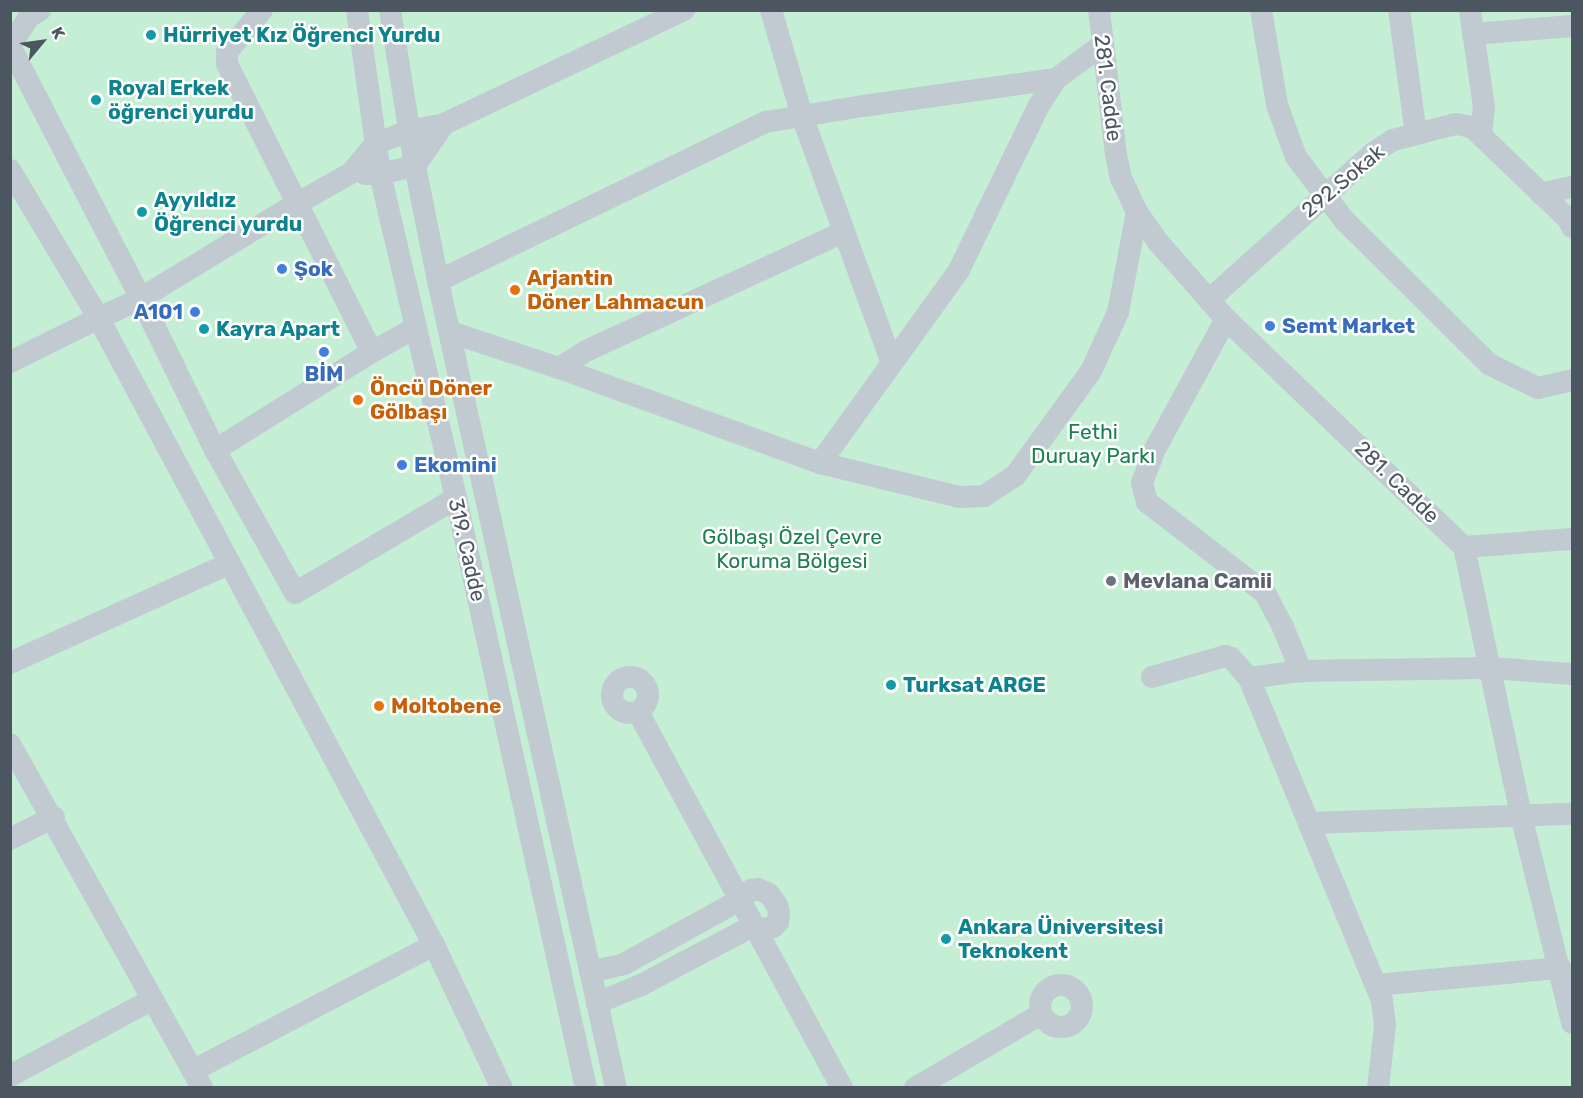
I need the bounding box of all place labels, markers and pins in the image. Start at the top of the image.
place label: Hürriyet Kız Öğrenci Yurdu [163,22,441,48]
marker: Hürriyet Kız Öğrenci Yurdu [144,28,158,42]
place label: Royal Erkek öğrenci yurdu [108,75,255,125]
marker: Royal Erkek öğrenci yurdu [89,93,103,107]
place label: Ayyıldız Öğrenci yurdu [154,187,303,237]
marker: Ayyıldız Öğrenci yurdu [135,205,149,219]
place label: Şok [294,256,333,282]
marker: Şok [275,262,289,276]
place label: Arjantin Döner Lahmacun [527,265,704,315]
marker: Arjantin Döner Lahmacun [508,283,522,297]
place label: A101 [134,299,183,325]
marker: A101 [188,305,202,319]
place label: Semt Market [1282,313,1415,339]
place label: Kayra Apart [216,316,341,342]
marker: Semt Market [1263,319,1277,333]
marker: Kayra Apart [197,322,211,336]
marker: BİM [317,345,331,359]
place label: BİM [305,361,343,387]
place label: Öncü Döner Gölbaşı [370,375,492,425]
marker: Öncü Döner Gölbaşı [351,393,365,407]
place label: Ekomini [414,452,497,478]
marker: Ekomini [395,458,409,472]
place label: Mevlana Camii [1123,568,1272,594]
marker: Mevlana Camii [1104,574,1118,588]
place label: Turksat ARGE [903,672,1046,698]
marker: Turksat ARGE [884,678,898,692]
place label: Moltobene [391,693,502,719]
marker: Moltobene [372,699,386,713]
place label: Ankara Üniversitesi Teknokent [958,914,1164,964]
marker: Ankara Üniversitesi Teknokent [939,932,953,946]

